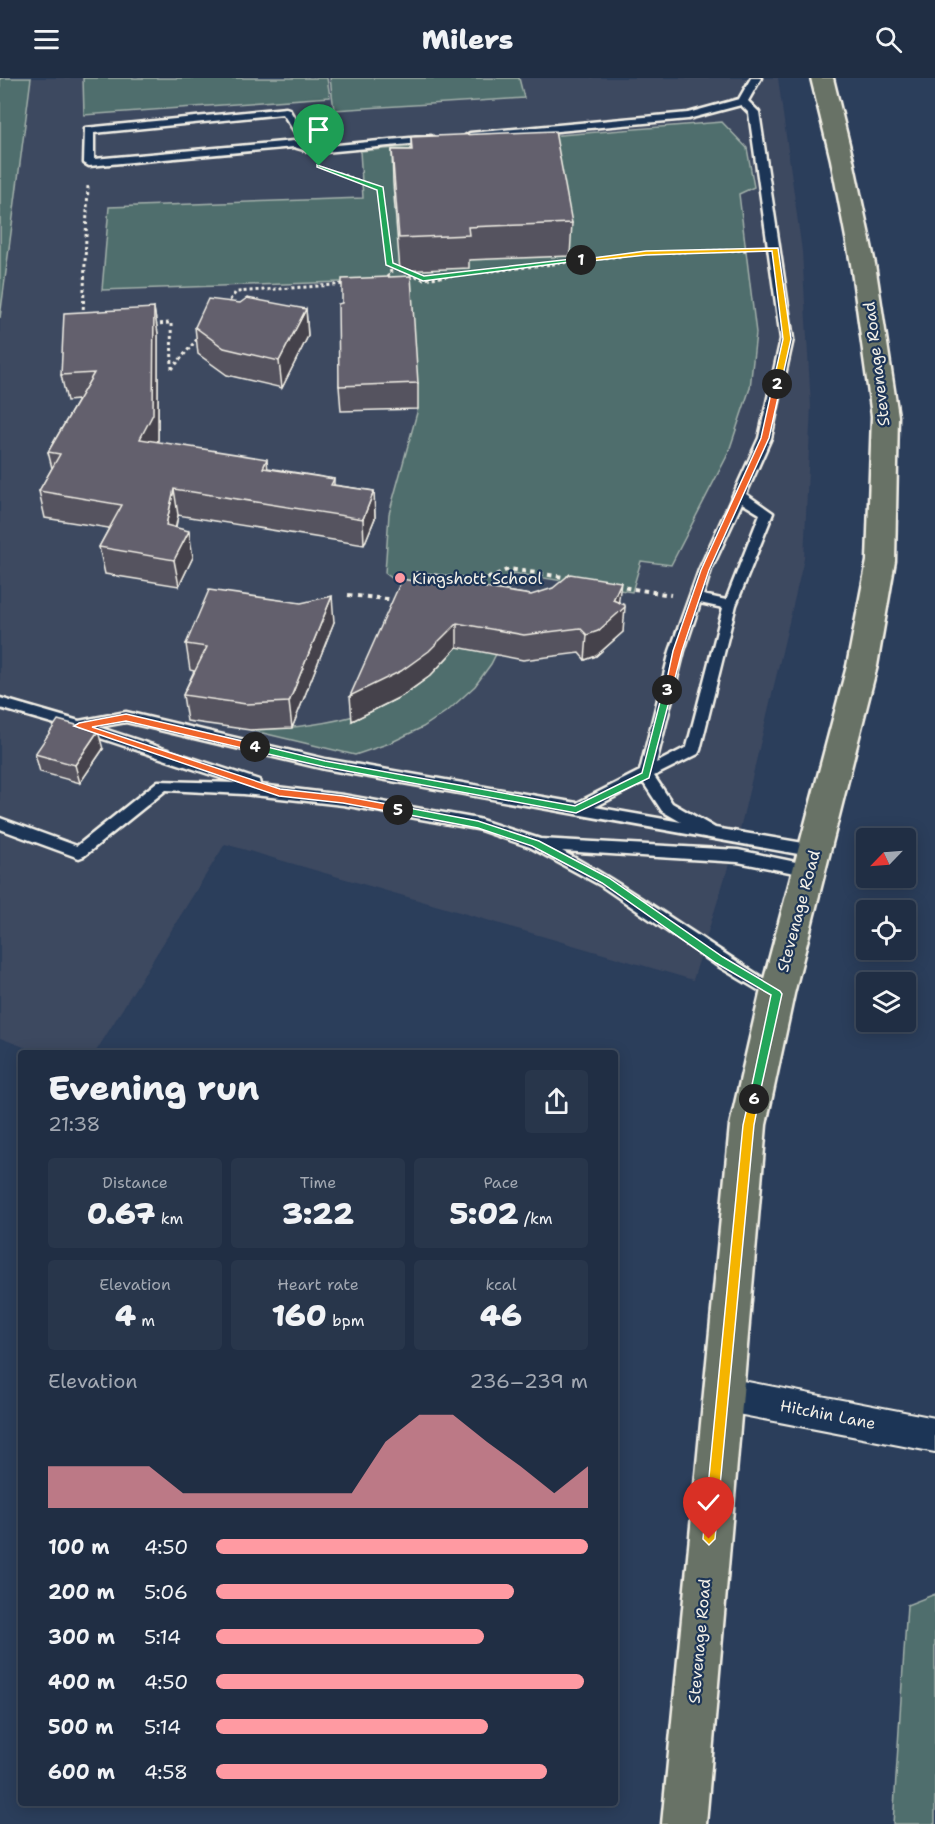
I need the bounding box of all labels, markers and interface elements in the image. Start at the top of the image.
text: Milers [422,21,513,58]
icon: menu [30,23,63,56]
icon: search [872,23,905,56]
pin [293,104,344,166]
icon: arrive [302,113,335,146]
pin: 1 [566,245,596,275]
text: 1 [577,249,585,270]
street label: Stevenage Road [858,301,895,427]
pin: 2 [762,369,792,399]
text: 2 [771,373,783,394]
place label: Kingshott School [412,568,542,589]
marker: Kingshott School [393,571,407,585]
pin: 3 [652,675,682,705]
text: 3 [661,679,673,700]
pin: 4 [240,732,270,762]
text: 4 [249,736,261,757]
pin: 5 [383,795,413,825]
text: 5 [393,799,403,820]
north arrow [856,828,916,888]
map controls [856,828,916,1032]
street label: Stevenage Road [772,848,825,974]
button: locate [856,900,916,960]
button: layers [856,972,916,1032]
text: Evening run [48,1066,259,1111]
button: share [525,1070,588,1133]
pin: 6 [739,1084,769,1114]
text: 6 [748,1088,760,1109]
text: 21:38 [48,1111,101,1137]
text: Distance [102,1172,168,1193]
text: Time [300,1172,336,1193]
text: Pace [483,1172,519,1193]
text: 0.67 [87,1193,155,1234]
text: 3:22 [282,1193,354,1234]
text: 5:02 [449,1193,518,1234]
text: km [155,1208,183,1229]
text: /km [518,1208,553,1229]
text: Elevation [99,1274,171,1295]
text: Heart rate [277,1274,359,1295]
text: kcal [485,1274,517,1295]
text: 4 [115,1295,136,1336]
text: 160 [271,1295,327,1336]
text: 46 [480,1295,522,1336]
text: m [136,1310,155,1331]
text: bpm [327,1310,365,1331]
text: Elevation [48,1368,138,1394]
text: 236–239 m [470,1368,588,1394]
street label: Hitchin Lane [778,1395,877,1434]
pin [683,1477,734,1539]
icon: check [692,1486,725,1519]
text: 100 m [48,1534,110,1560]
text: 4:50 [144,1534,188,1560]
street label: Stevenage Road [684,1578,715,1704]
text: 200 m [48,1579,115,1605]
text: 5:06 [144,1579,188,1605]
text: 300 m [48,1624,115,1650]
text: 5:14 [144,1624,181,1650]
text: 400 m [48,1669,115,1695]
text: 4:50 [144,1669,188,1695]
text: 500 m [48,1714,114,1740]
text: 5:14 [144,1714,181,1740]
text: 600 m [48,1759,115,1785]
text: 4:58 [144,1759,188,1785]

